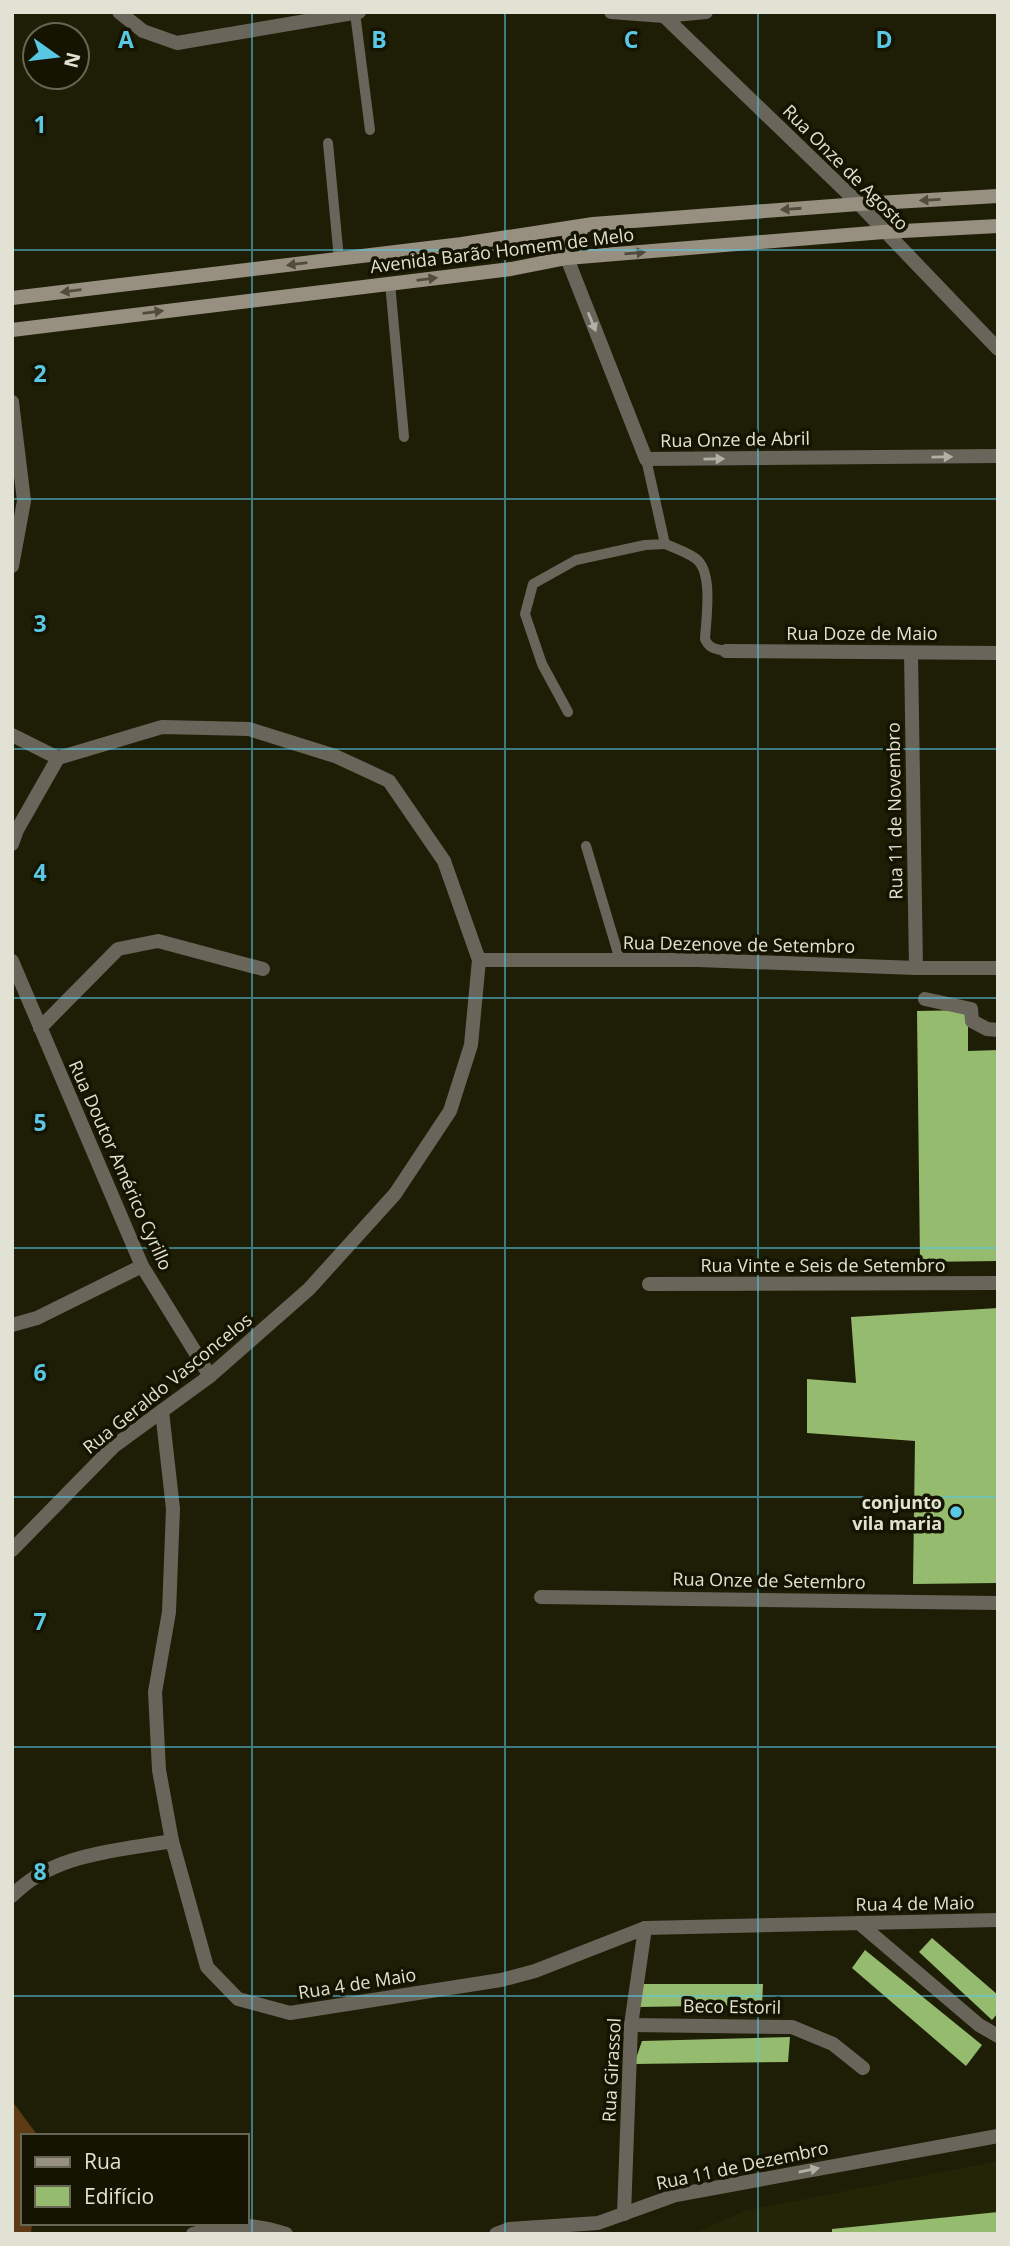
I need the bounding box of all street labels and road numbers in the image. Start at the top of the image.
street label: Rua Onze de Agosto [778,99,914,235]
street label: Avenida Barão Homem de Melo [369,222,635,278]
street label: Rua Onze de Abril [660,426,810,452]
street label: Rua Doze de Maio [786,621,938,645]
street label: Rua 11 de Novembro [880,722,908,900]
street label: Rua Dezenove de Setembro [623,930,855,958]
street label: Rua Doutor Américo Cyrillo [64,1056,178,1274]
street label: Rua Vinte e Seis de Setembro [700,1253,946,1277]
street label: Rua Geraldo Vasconcelos [77,1307,257,1459]
street label: Rua Onze de Setembro [672,1566,866,1594]
street label: Rua 4 de Maio [855,1890,975,1916]
street label: Rua 4 de Maio [296,1962,418,2004]
street label: Beco Estoril [683,1993,781,2019]
street label: Rua Girassol [596,2017,626,2123]
street label: Rua 11 de Dezembro [654,2135,830,2195]

